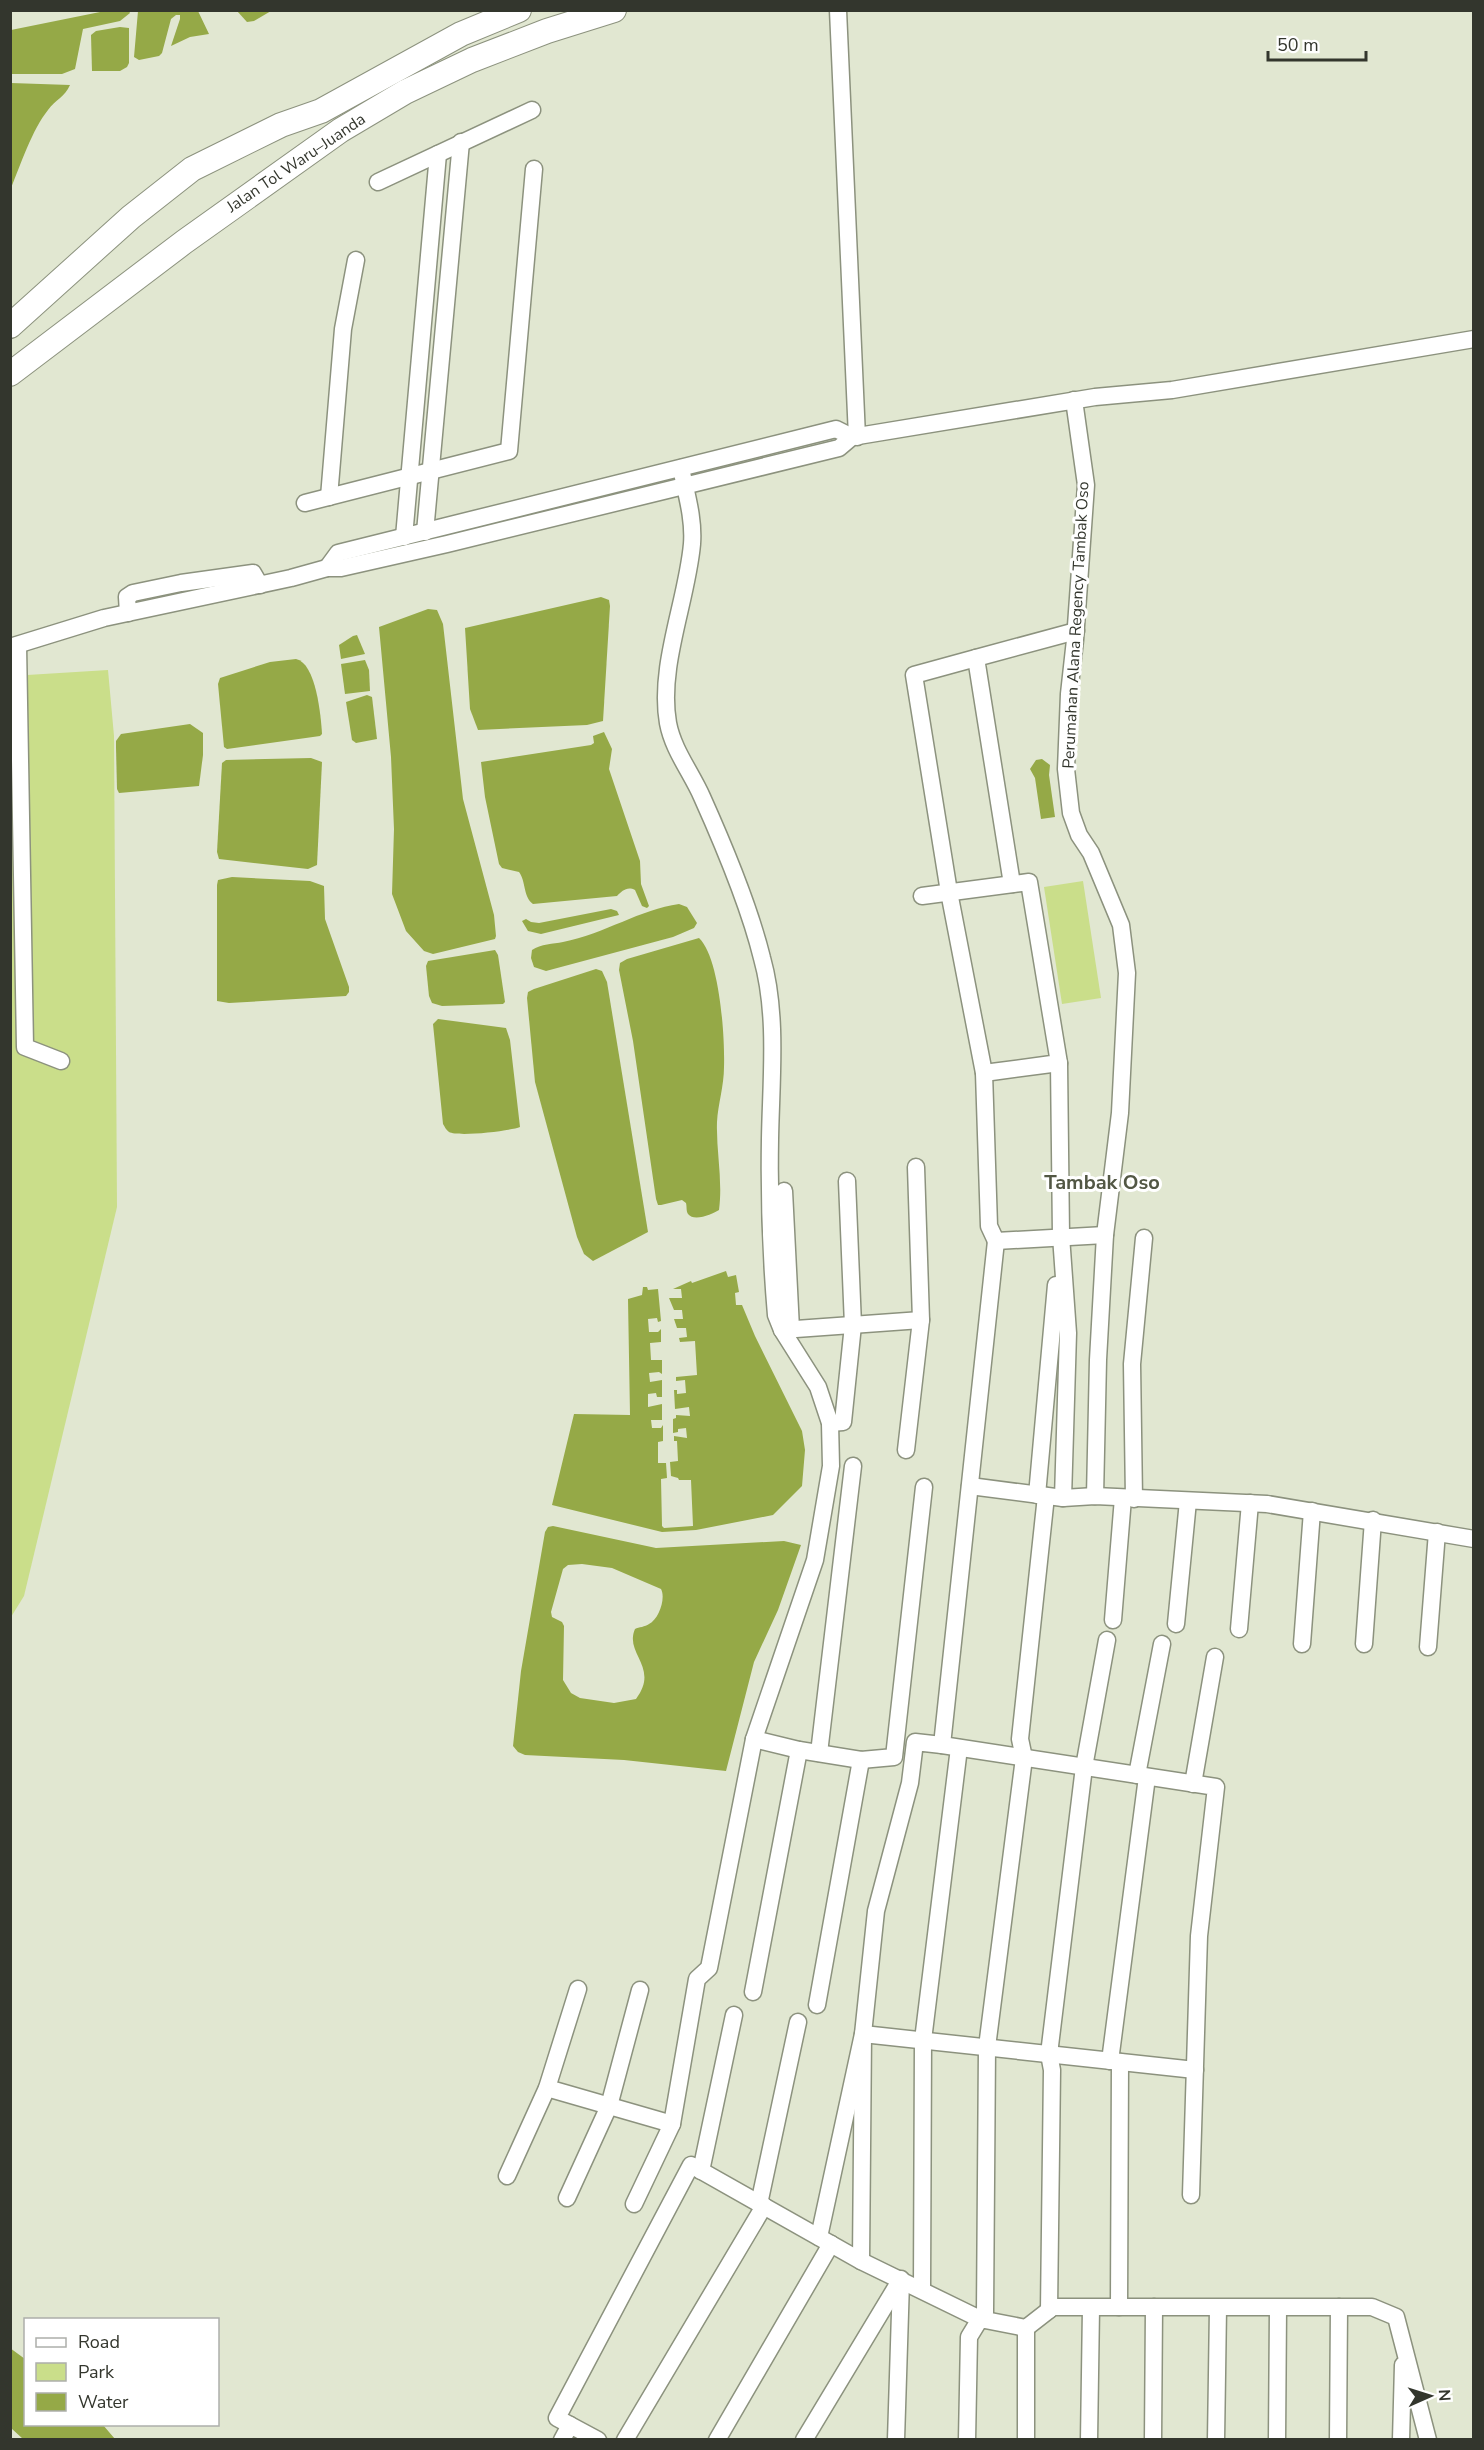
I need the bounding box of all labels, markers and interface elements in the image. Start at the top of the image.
scale bar [1268,24,1366,62]
text: 50 m [1277,33,1319,57]
street label: Jalan Tol Waru–Juanda [221,108,370,218]
street label: Perumahan Alana Regency Tambak Oso [1057,481,1095,769]
district label: Tambak Oso [1044,1169,1160,1196]
legend [24,2318,219,2426]
text: Road [78,2330,120,2354]
text: Park [78,2360,115,2384]
north arrow [1400,2366,1460,2426]
text: N [1433,2389,1455,2402]
text: Water [78,2390,129,2414]

